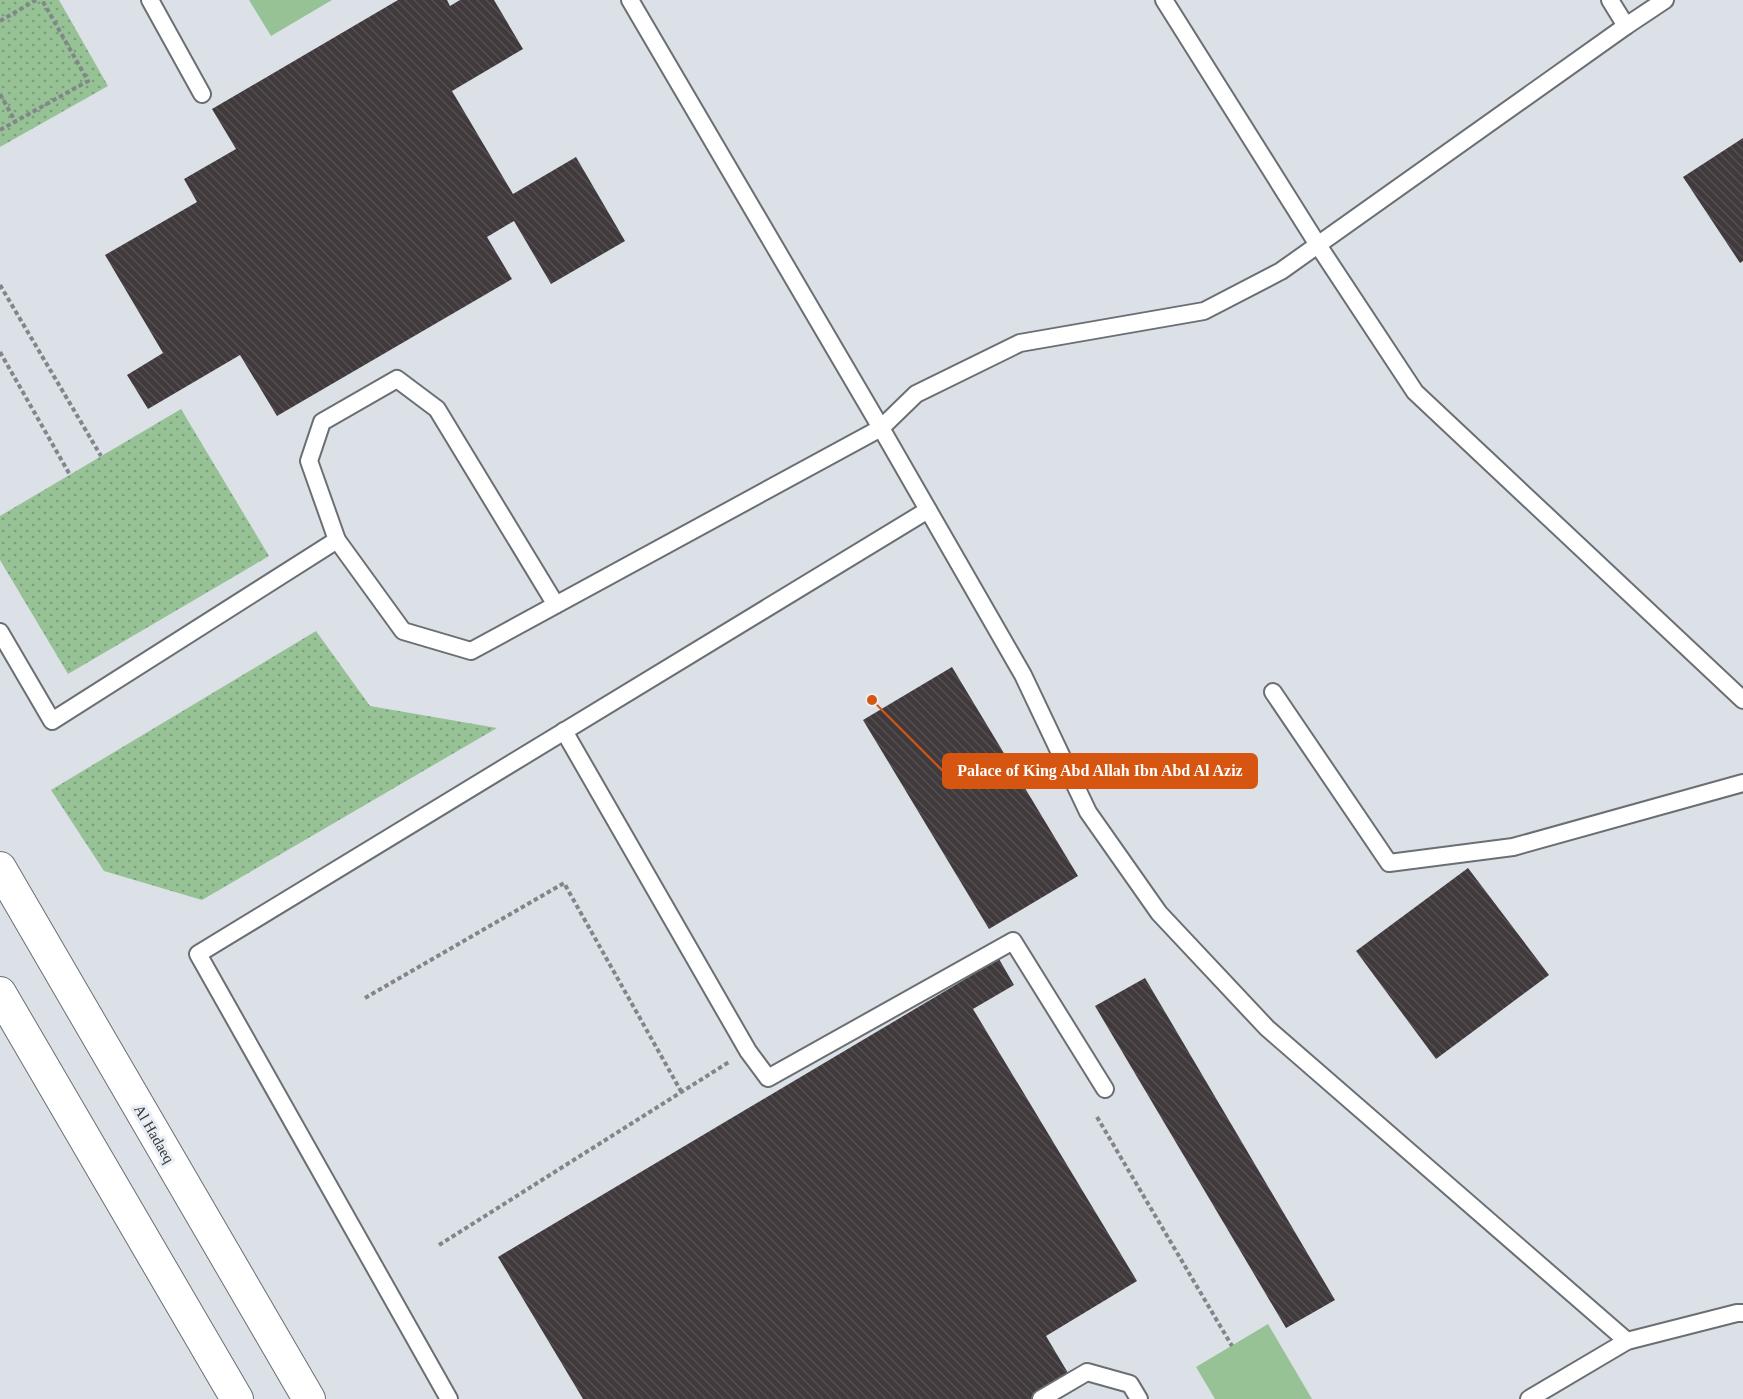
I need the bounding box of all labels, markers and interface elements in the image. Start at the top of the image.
callout: Palace of King Abd Allah Ibn Abd Al Aziz [943,754,1257,788]
text: Palace of King Abd Allah Ibn Abd Al Aziz [957,762,1243,780]
street label: Al Hadaeq [131,1102,177,1166]

